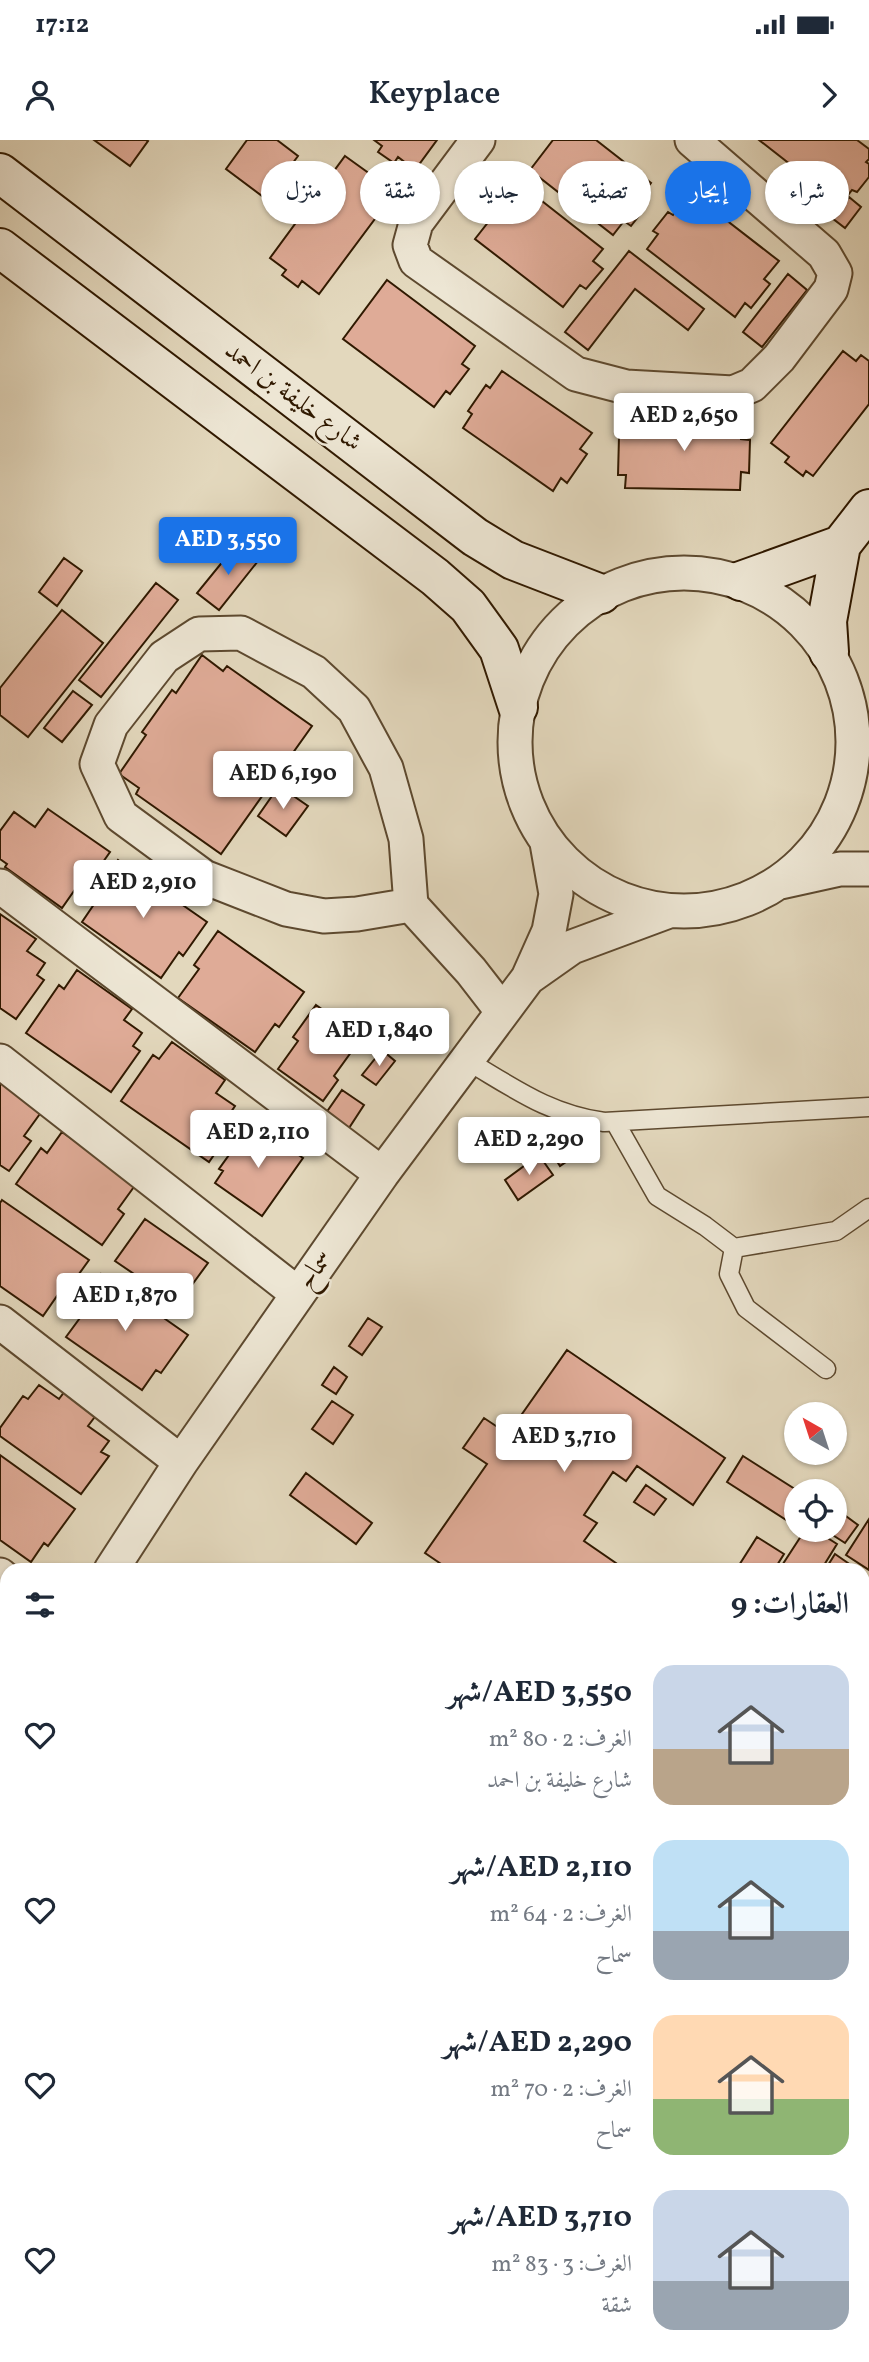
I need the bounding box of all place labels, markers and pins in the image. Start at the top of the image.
pin: AED 2,650 [604,394,764,453]
pin: AED 3,550 [148,518,308,577]
pin: AED 6,190 [203,752,363,811]
pin: AED 2,910 [63,860,223,920]
pin: AED 1,840 [299,1009,459,1068]
pin: AED 2,110 [178,1110,338,1170]
pin: AED 2,290 [449,1118,609,1177]
pin: AED 1,870 [45,1274,205,1333]
pin: AED 3,710 [484,1414,644,1474]

